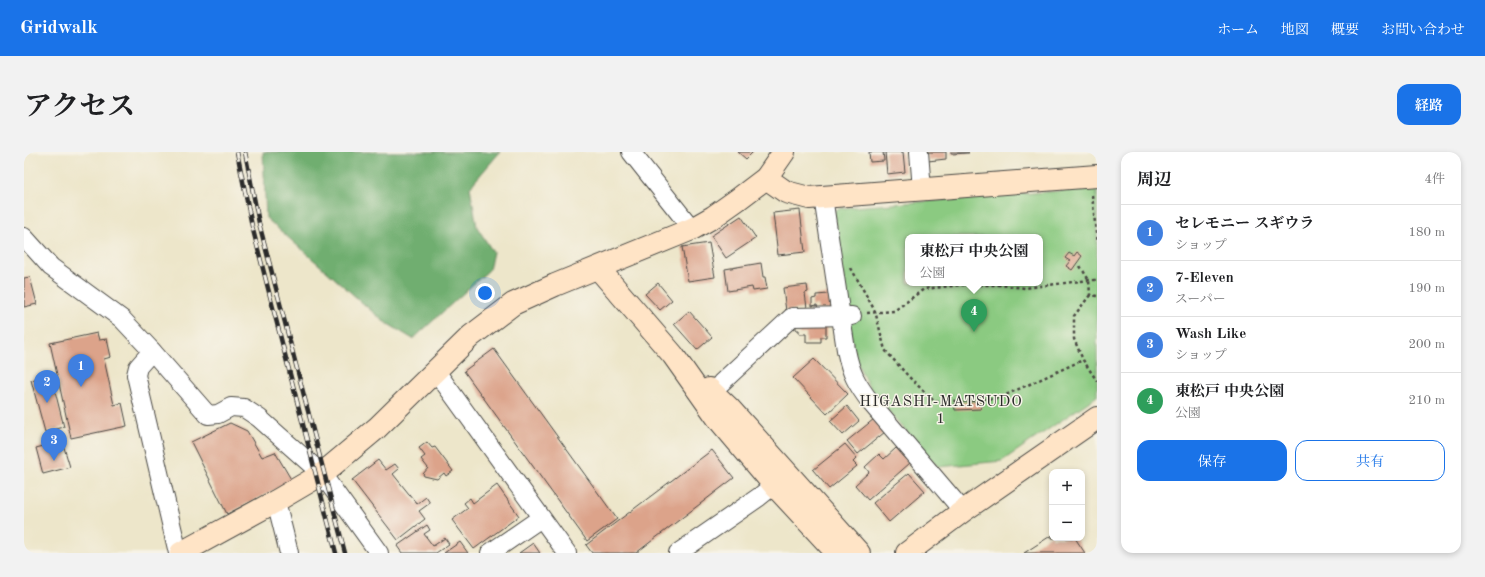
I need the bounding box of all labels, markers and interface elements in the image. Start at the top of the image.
text: Gridwalk [20,19,98,38]
text: ホーム [1217,23,1259,37]
text: 地図 [1281,23,1309,37]
text: 概要 [1331,23,1359,37]
text: お問い合わせ [1381,23,1465,37]
button: 経路 [1397,84,1461,125]
text: アクセス [24,94,135,122]
text: 周辺 [1137,172,1171,189]
text: 4件 [1424,173,1445,186]
text: セレモニー スギウラ [1175,217,1314,232]
text: 1 [1146,226,1154,239]
text: 180 m [1408,226,1445,239]
popup [905,234,1043,286]
text: ショップ [1175,239,1227,252]
text: 東松戸 中央公園 [919,245,1029,260]
text: 公園 [919,267,945,280]
text: 7-Eleven [1175,271,1234,286]
text: 2 [1146,282,1154,295]
text: 190 m [1408,282,1445,295]
your location [475,283,495,303]
text: スーパー [1175,293,1226,306]
pin: 4 [961,299,987,332]
text: Wash Like [1175,327,1246,342]
text: 3 [1146,338,1154,351]
text: 200 m [1408,338,1445,351]
text: ショップ [1175,349,1227,362]
pin: 1 [68,354,94,387]
pin: 2 [34,370,60,403]
text: 東松戸 中央公園 [1175,385,1284,400]
text: 4 [1146,394,1154,407]
text: 210 m [1408,394,1445,407]
district label: HIGASHI-MATSUDO 1 [859,395,1023,427]
text: 公園 [1175,407,1201,420]
pin: 3 [41,428,67,461]
button: 保存 [1137,440,1287,481]
button: 共有 [1295,440,1445,481]
map controls [1049,469,1085,541]
button: + [1049,469,1085,505]
button: − [1049,505,1085,541]

